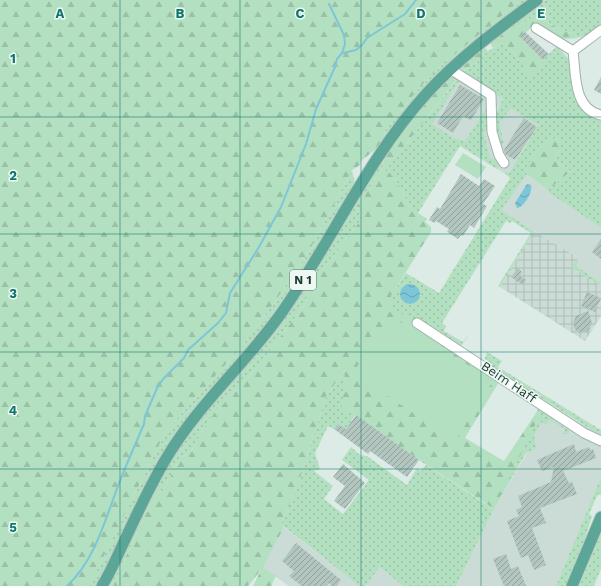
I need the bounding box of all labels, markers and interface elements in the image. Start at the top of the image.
text: A [56,6,65,21]
text: B [176,6,185,21]
text: C [296,6,305,21]
text: D [416,6,426,21]
text: E [537,6,545,21]
text: 1 [10,51,16,66]
text: 2 [9,168,17,183]
road number: N 1 [290,270,316,290]
text: 3 [9,286,17,301]
street label: Beim Haff [479,358,540,406]
text: 4 [9,403,18,418]
text: 5 [9,520,17,535]

